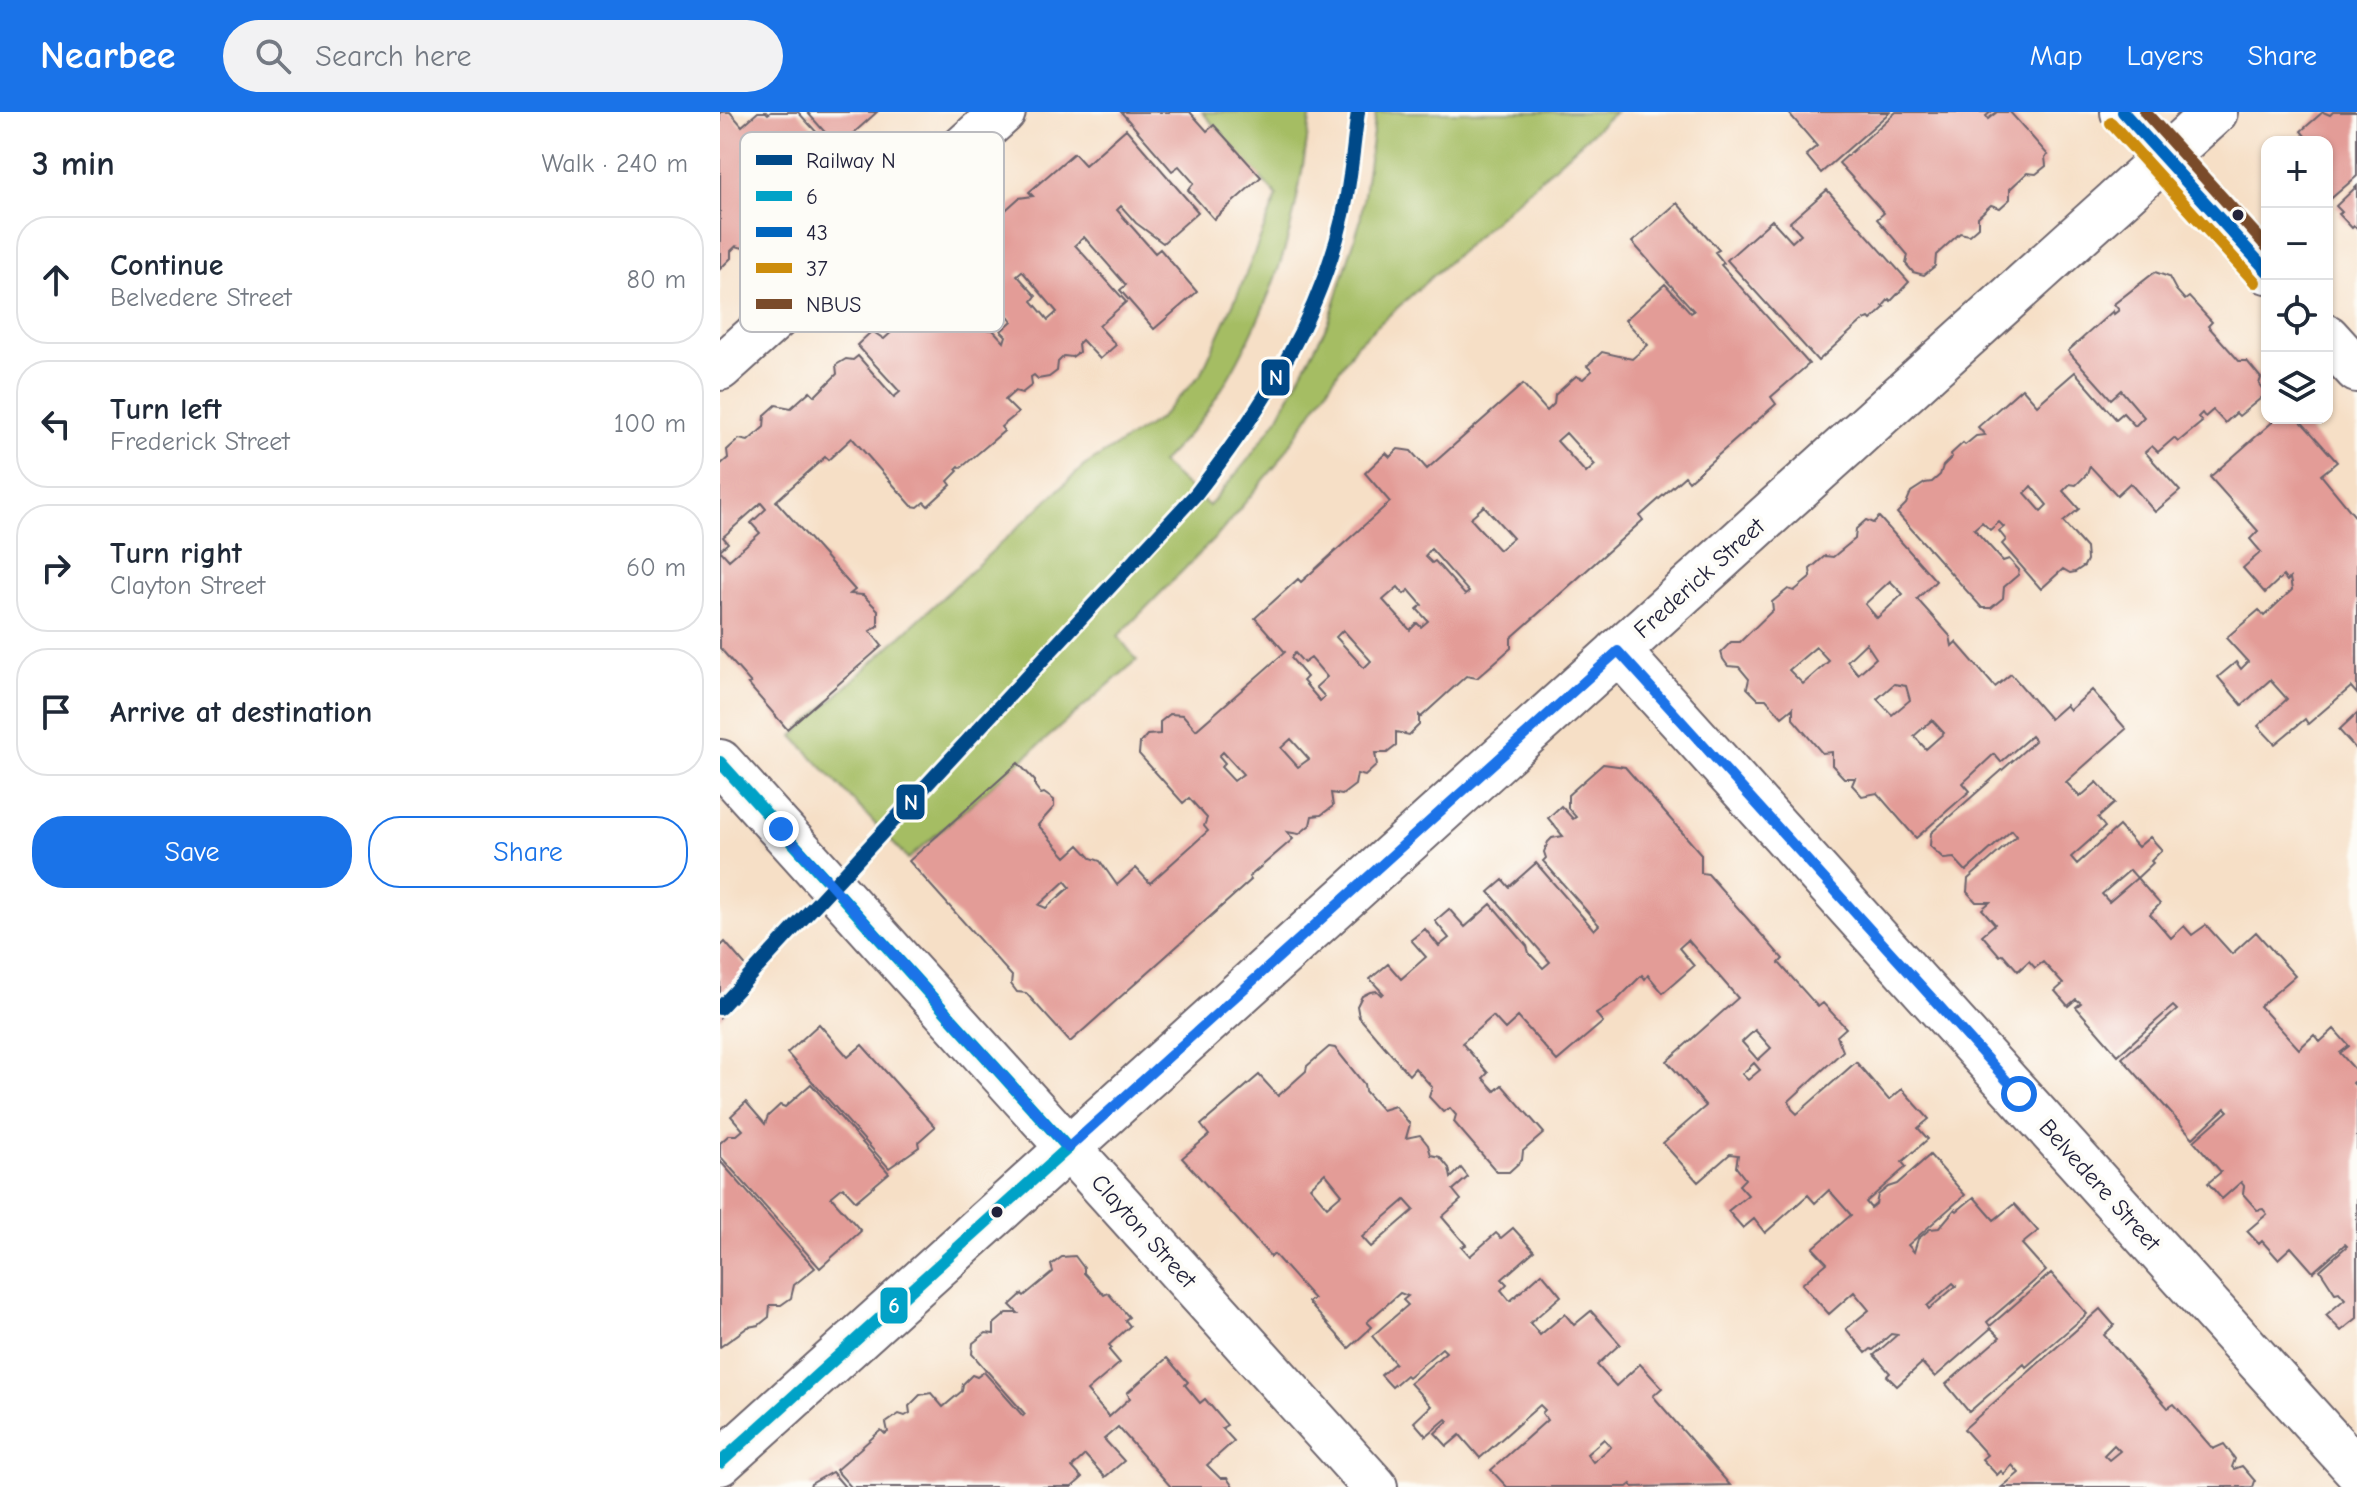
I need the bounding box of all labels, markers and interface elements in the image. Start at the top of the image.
search box [223,20,783,92]
text: Nearbee [40,34,175,78]
icon: search [251,34,295,78]
text: Search here [315,39,471,74]
text: Map [2030,40,2083,72]
text: Layers [2127,40,2203,72]
text: Share [2247,40,2317,72]
legend [740,132,1004,332]
map controls [2261,136,2333,424]
button: + [2261,136,2333,208]
text: 3 min [32,144,115,184]
text: Railway N [806,148,896,174]
text: Walk · 240 m [542,149,688,179]
text: 6 [806,184,818,210]
unlabelled marker [2230,207,2246,223]
button: − [2261,208,2333,280]
text: 43 [806,220,828,246]
text: Continue [110,248,224,283]
text: 37 [806,256,828,282]
icon: ahead [34,258,78,302]
text: 80 m [627,265,686,295]
button: locate [2261,280,2333,352]
text: Belvedere Street [110,283,292,313]
text: NBUS [806,292,861,318]
button: layers [2261,352,2333,424]
line badge: N [1260,358,1291,397]
text: N [1269,365,1283,391]
text: Turn left [110,392,222,427]
icon: left [34,402,78,446]
text: 100 m [614,409,686,439]
text: Frederick Street [110,427,290,457]
street label: Frederick Street [1628,511,1771,644]
text: Turn right [110,536,242,571]
icon: right [34,546,78,590]
text: 60 m [626,553,686,583]
text: Clayton Street [110,571,265,601]
icon: arrive [34,690,78,734]
text: Arrive at destination [110,695,372,730]
line badge: N [895,783,926,821]
text: N [904,790,918,816]
route end [763,811,799,847]
button: Save [32,816,352,888]
button: Share [368,816,688,888]
route start [2001,1076,2037,1112]
street label: Belvedere Street [2033,1113,2167,1258]
street label: Clayton Street [1086,1168,1203,1294]
unlabelled marker [989,1204,1005,1220]
line badge: 6 [879,1286,909,1325]
text: 6 [888,1293,900,1319]

